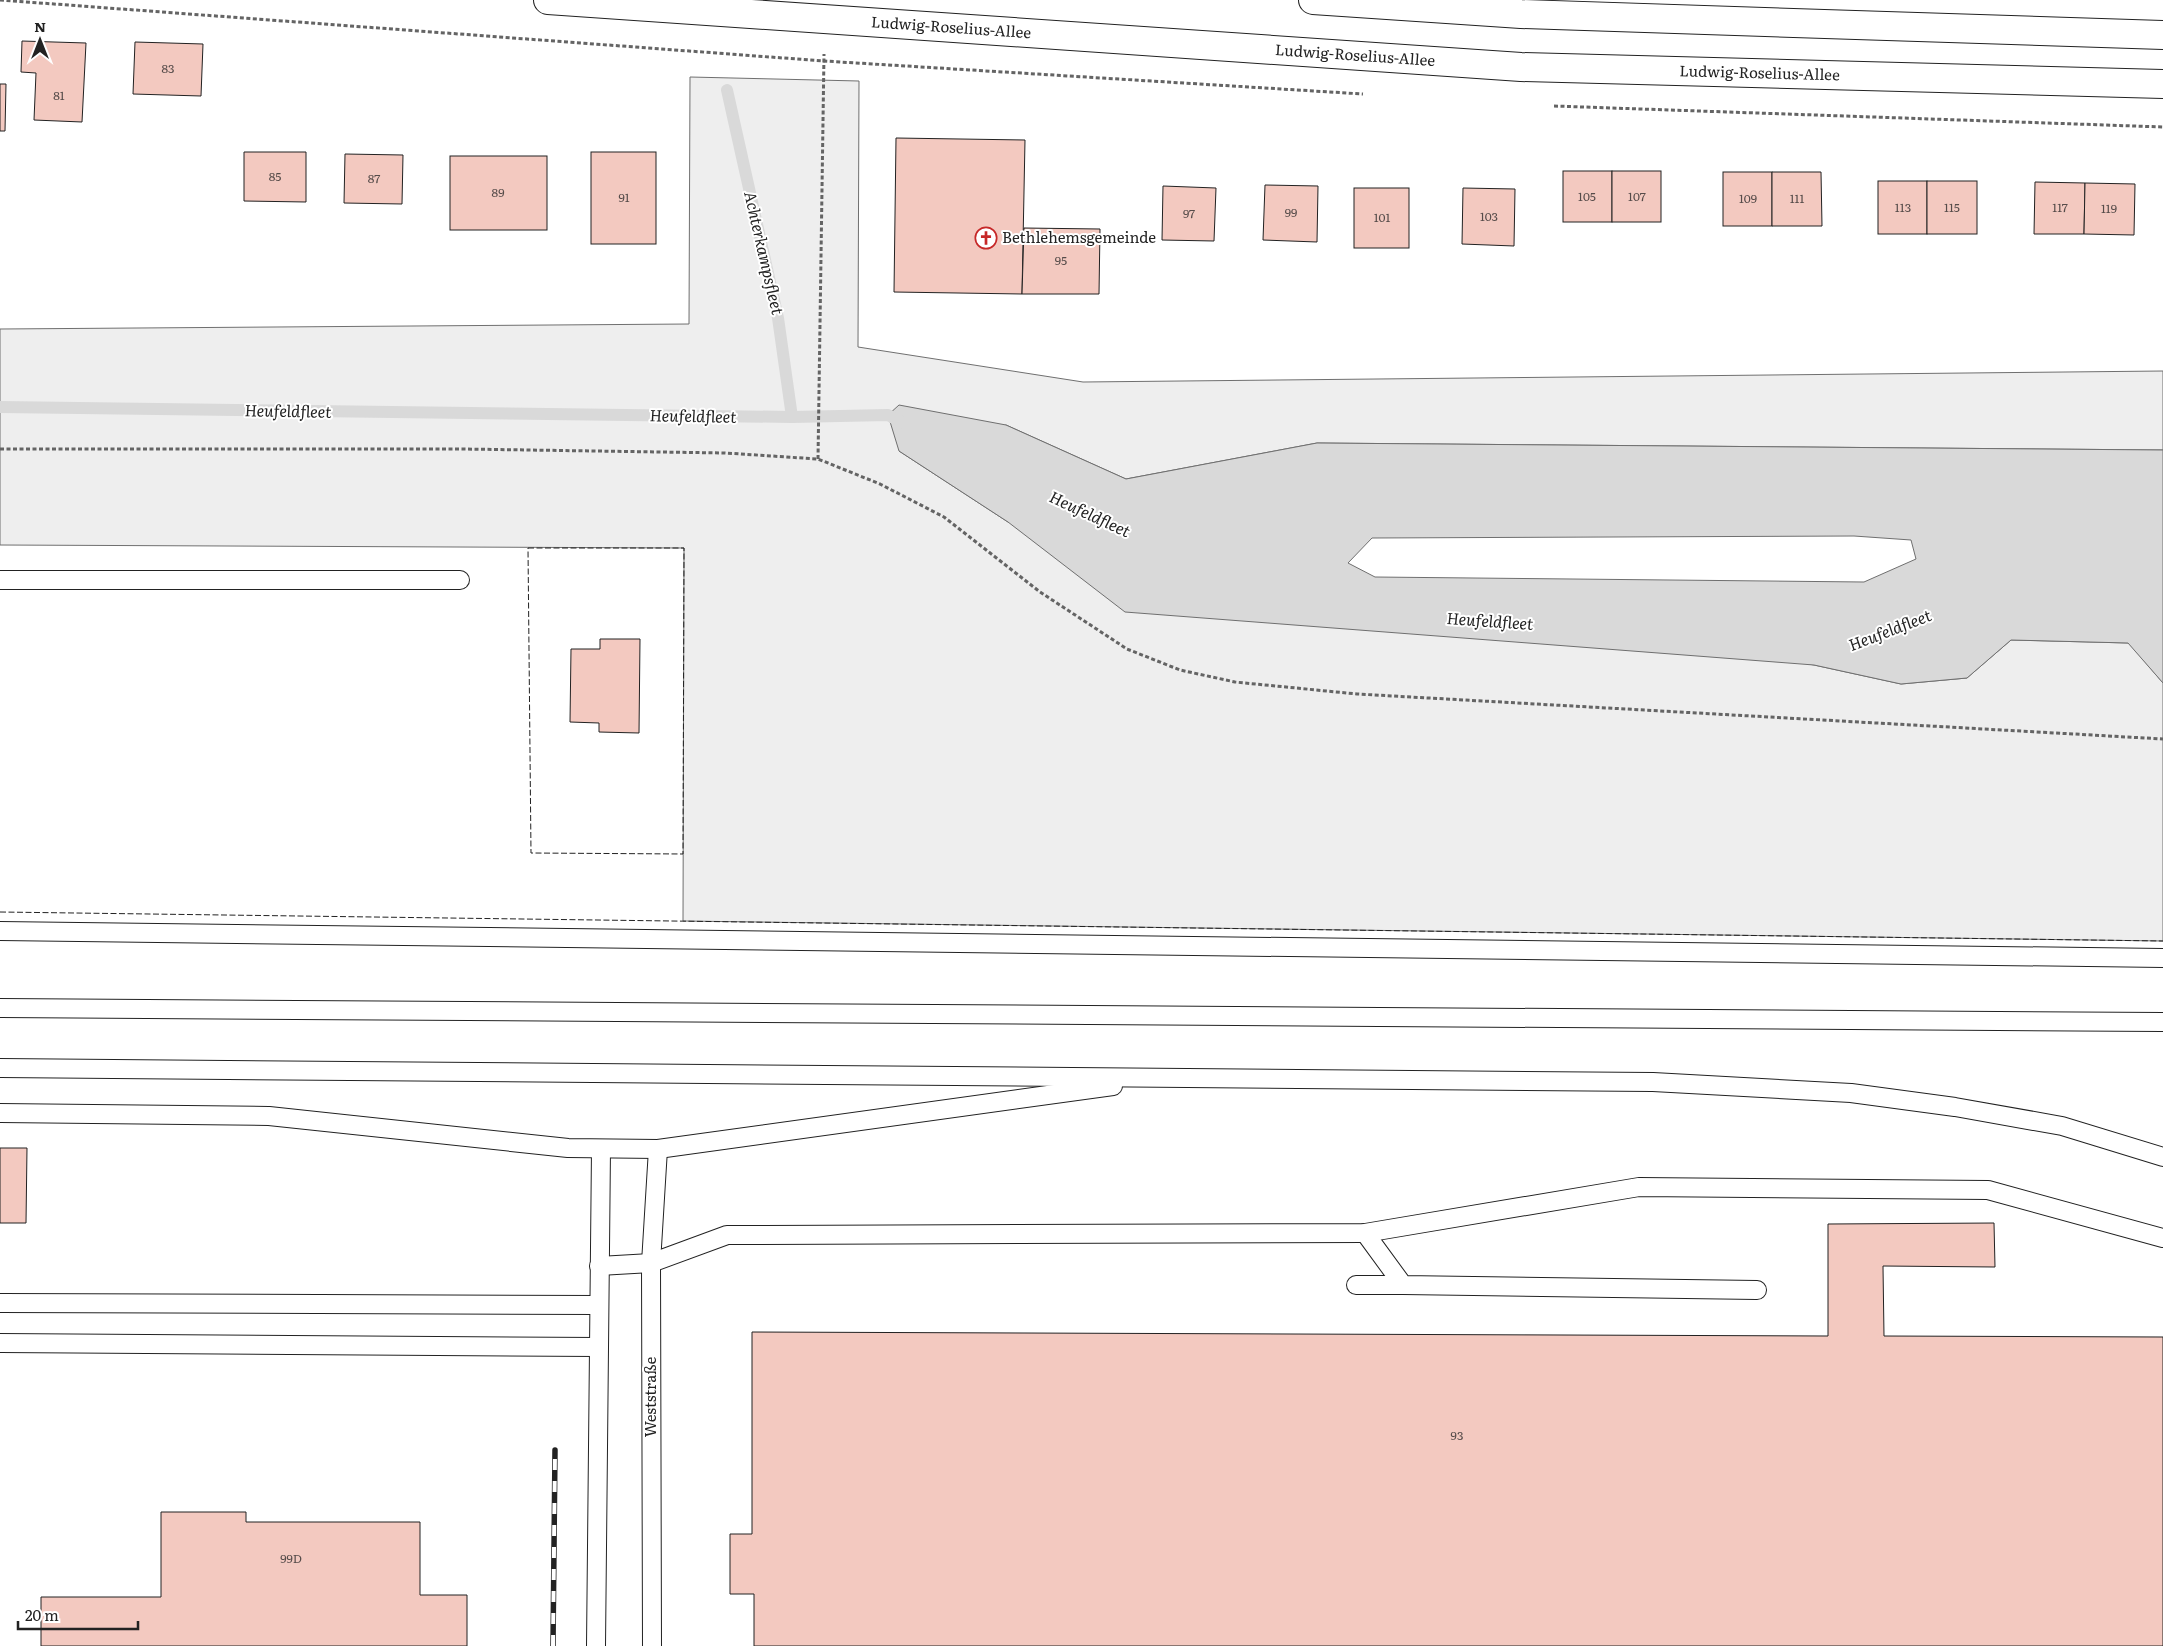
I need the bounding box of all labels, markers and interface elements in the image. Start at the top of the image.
street label: Ludwig-Roselius-Allee [870,9,1032,43]
north arrow [15,15,65,65]
text: N [34,16,46,36]
street label: Ludwig-Roselius-Allee [1274,37,1436,71]
street label: Ludwig-Roselius-Allee [1679,58,1840,85]
house number: 83 [161,59,175,77]
house number: 81 [53,86,65,104]
house number: 85 [269,167,281,185]
house number: 87 [368,169,380,187]
house number: 89 [492,183,504,201]
house number: 105 [1578,187,1596,205]
house number: 107 [1628,187,1646,205]
house number: 91 [618,188,630,206]
water label: Achterkampsfleet [739,189,791,318]
house number: 109 [1739,189,1757,207]
house number: 111 [1790,189,1804,207]
house number: 113 [1895,198,1911,216]
house number: 115 [1944,198,1960,216]
house number: 117 [2052,198,2068,216]
house number: 119 [2101,199,2117,217]
house number: 99 [1285,203,1297,221]
house number: 97 [1183,204,1195,222]
house number: 103 [1480,207,1498,225]
house number: 101 [1374,208,1390,226]
place label: Bethlehemsgemeinde [1002,225,1156,248]
church icon: Bethlehemsgemeinde [974,226,998,250]
house number: 95 [1055,251,1067,269]
water label: Heufeldfleet [244,397,332,423]
water label: Heufeldfleet [649,402,737,428]
water label: Heufeldfleet [1046,484,1135,543]
water label: Heufeldfleet [1845,602,1935,656]
water label: Heufeldfleet [1446,605,1535,635]
street label: Weststraße [638,1357,661,1437]
house number: 93 [1451,1426,1463,1444]
house number: 99D [280,1549,302,1567]
scale bar [18,1598,138,1630]
text: 20 m [25,1603,59,1626]

